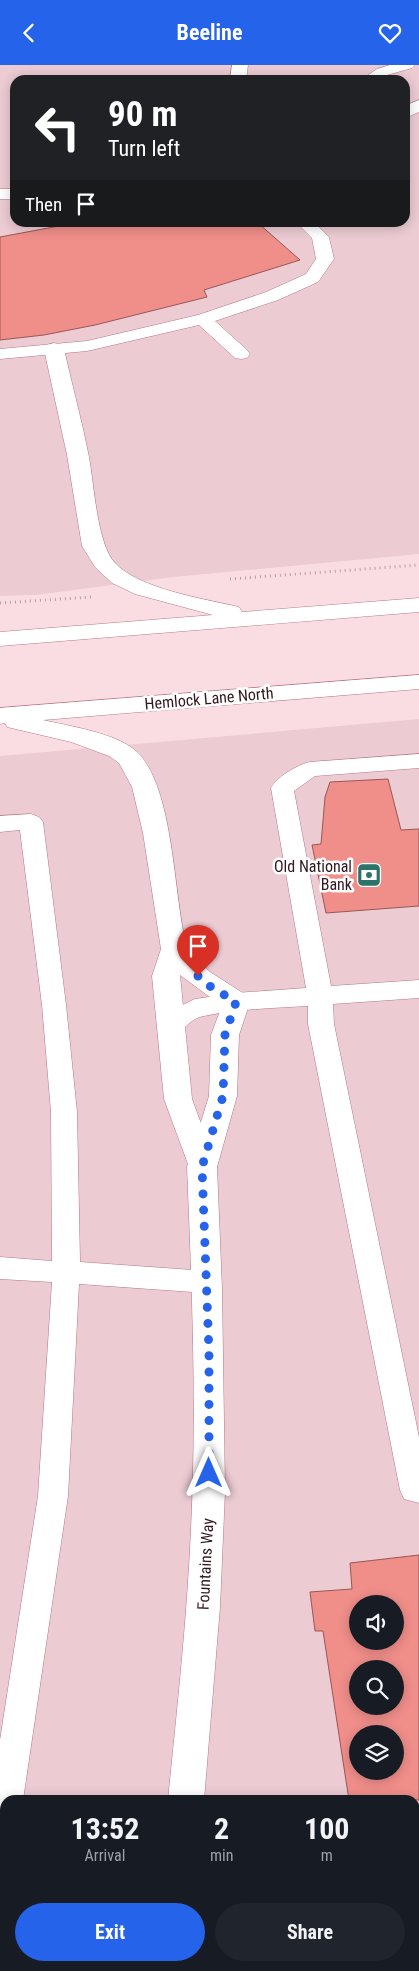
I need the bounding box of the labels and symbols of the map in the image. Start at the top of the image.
street label: Hemlock Lane North [144,683,274,714]
place label: Old National Bank [274,857,353,894]
bank icon: Old National Bank [356,862,382,888]
pin [177,925,219,976]
position arrow [182,1446,234,1498]
street label: Fountains Way [194,1517,217,1610]

